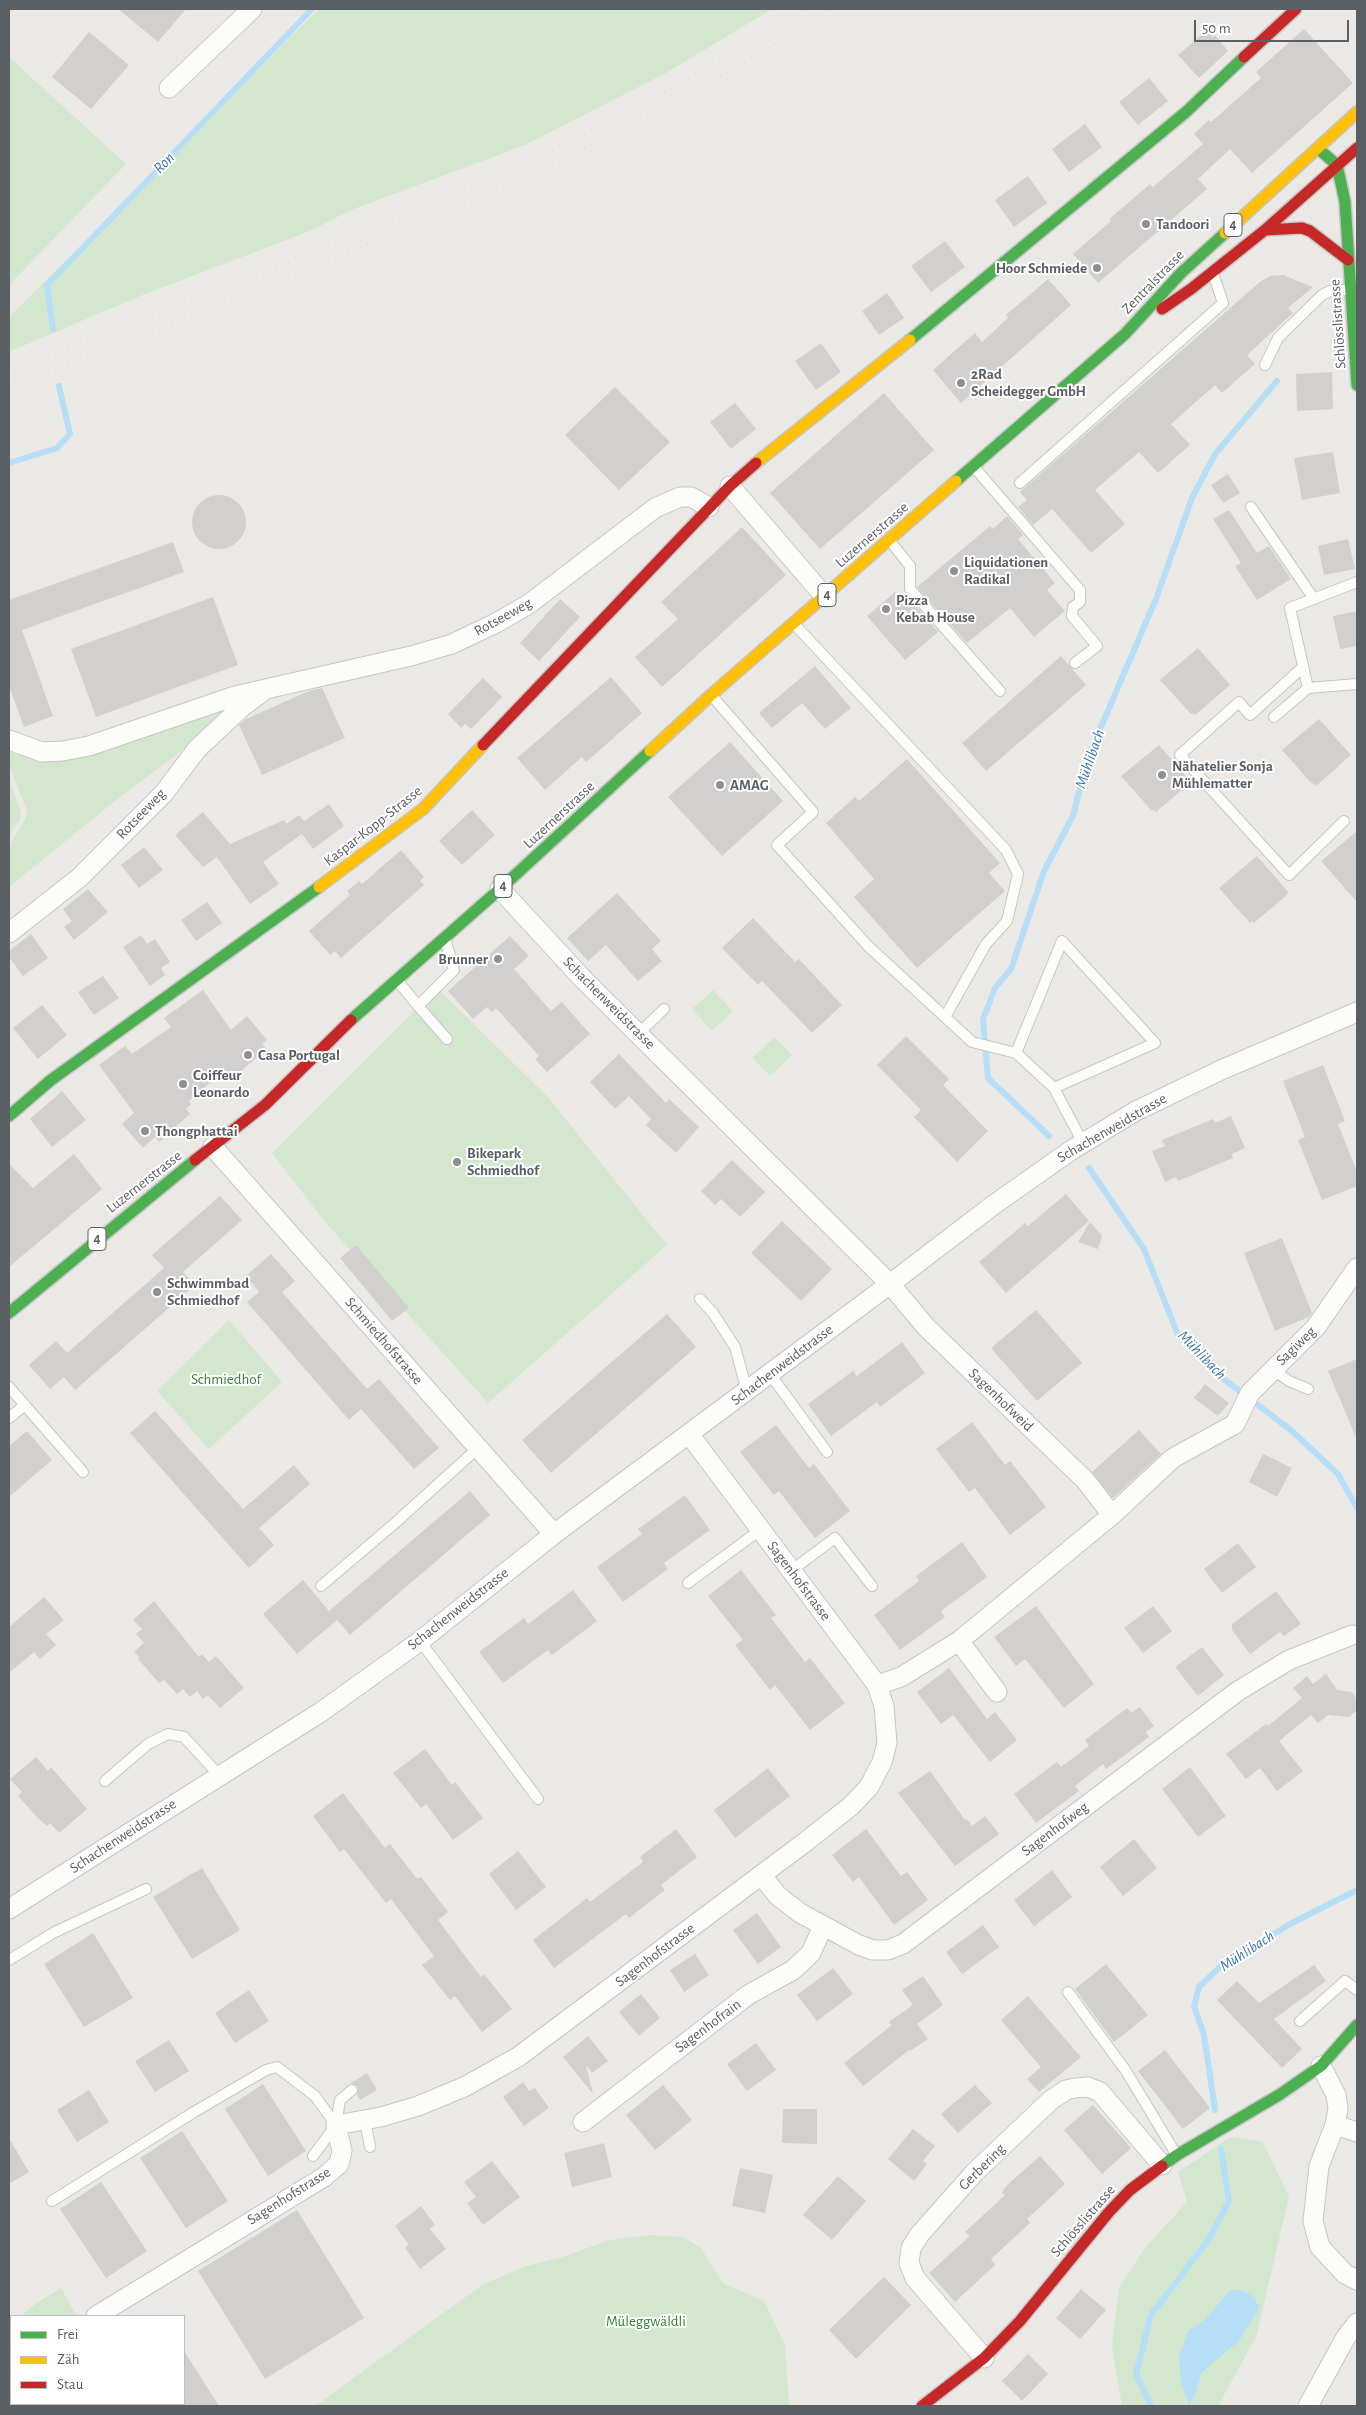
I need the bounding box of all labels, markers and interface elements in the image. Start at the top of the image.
scale bar [1196,10,1351,42]
text: 50 m [1202,21,1231,36]
water label: Ron [149,148,179,178]
road number: 4 [1224,214,1242,236]
place label: Tandoori [1156,215,1209,233]
marker: Tandoori [1140,218,1152,230]
street label: Zentralstrasse [1118,246,1188,318]
place label: Hoor Schmiede [996,259,1087,277]
marker: Hoor Schmiede [1091,262,1103,274]
street label: Schlösslistrasse [1326,279,1350,369]
place label: 2Rad Scheidegger GmbH [971,365,1086,400]
marker: 2Rad Scheidegger GmbH [955,377,967,389]
street label: Luzernerstrasse [832,498,912,572]
place label: Liquidationen Radikal [964,553,1048,588]
marker: Liquidationen Radikal [948,565,960,577]
road number: 4 [818,584,836,606]
place label: Pizza Kebab House [896,591,975,626]
street label: Rotseeweg [471,594,535,640]
marker: Pizza Kebab House [880,603,892,615]
water label: Mühlibach [1071,727,1109,791]
place label: Nähatelier Sonja Mühlematter [1172,757,1273,792]
marker: Nähatelier Sonja Mühlematter [1156,769,1168,781]
place label: AMAG [730,776,769,794]
street label: Luzernerstrasse [520,777,598,853]
marker: AMAG [714,779,726,791]
street label: Kaspar-Kopp-Strasse [320,782,426,870]
street label: Rotseeweg [113,785,169,843]
road number: 4 [494,874,512,898]
place label: Brunner [438,950,488,968]
marker: Brunner [492,953,504,965]
street label: Schachenweidstrasse [559,953,659,1053]
place label: Casa Portugal [258,1046,340,1064]
marker: Casa Portugal [242,1049,254,1061]
place label: Coiffeur Leonardo [193,1066,249,1101]
marker: Coiffeur Leonardo [177,1078,189,1090]
street label: Schachenweidstrasse [1054,1089,1170,1167]
place label: Thongphattai [155,1122,238,1140]
marker: Thongphattai [139,1125,151,1137]
place label: Bikepark Schmiedhof [467,1144,539,1179]
street label: Luzernerstrasse [103,1147,185,1217]
marker: Bikepark Schmiedhof [451,1156,463,1168]
road number: 4 [88,1228,106,1250]
place label: Schwimmbad Schmiedhof [167,1274,249,1309]
marker: Schwimmbad Schmiedhof [151,1286,163,1298]
street label: Schmiedhofstrasse [341,1294,427,1388]
street label: Schachenweidstrasse [727,1321,837,1409]
street label: Sagiweg [1272,1323,1320,1369]
water label: Mühlibach [1174,1326,1230,1384]
street label: Sagenhofweid [965,1365,1037,1435]
park label: Schmiedhof [191,1370,261,1388]
street label: Sagenhofstrasse [763,1538,835,1624]
street label: Schachenweidstrasse [404,1564,512,1654]
street label: Schachenweidstrasse [66,1795,180,1877]
street label: Sagenhofweg [1018,1798,1092,1860]
street label: Sagenhofstrasse [612,1919,698,1991]
water label: Mühlibach [1216,1926,1278,1976]
street label: Sagenhofrain [671,1995,745,2057]
street label: Gerbering [955,2140,1009,2194]
street label: Sagenhofstrasse [244,2163,334,2229]
street label: Schlösslistrasse [1047,2181,1119,2261]
park label: Müleggwäldli [606,2312,686,2330]
legend [10,2315,185,2405]
text: Frei [57,2327,78,2342]
text: Zäh [57,2352,80,2367]
text: Stau [57,2377,83,2392]

